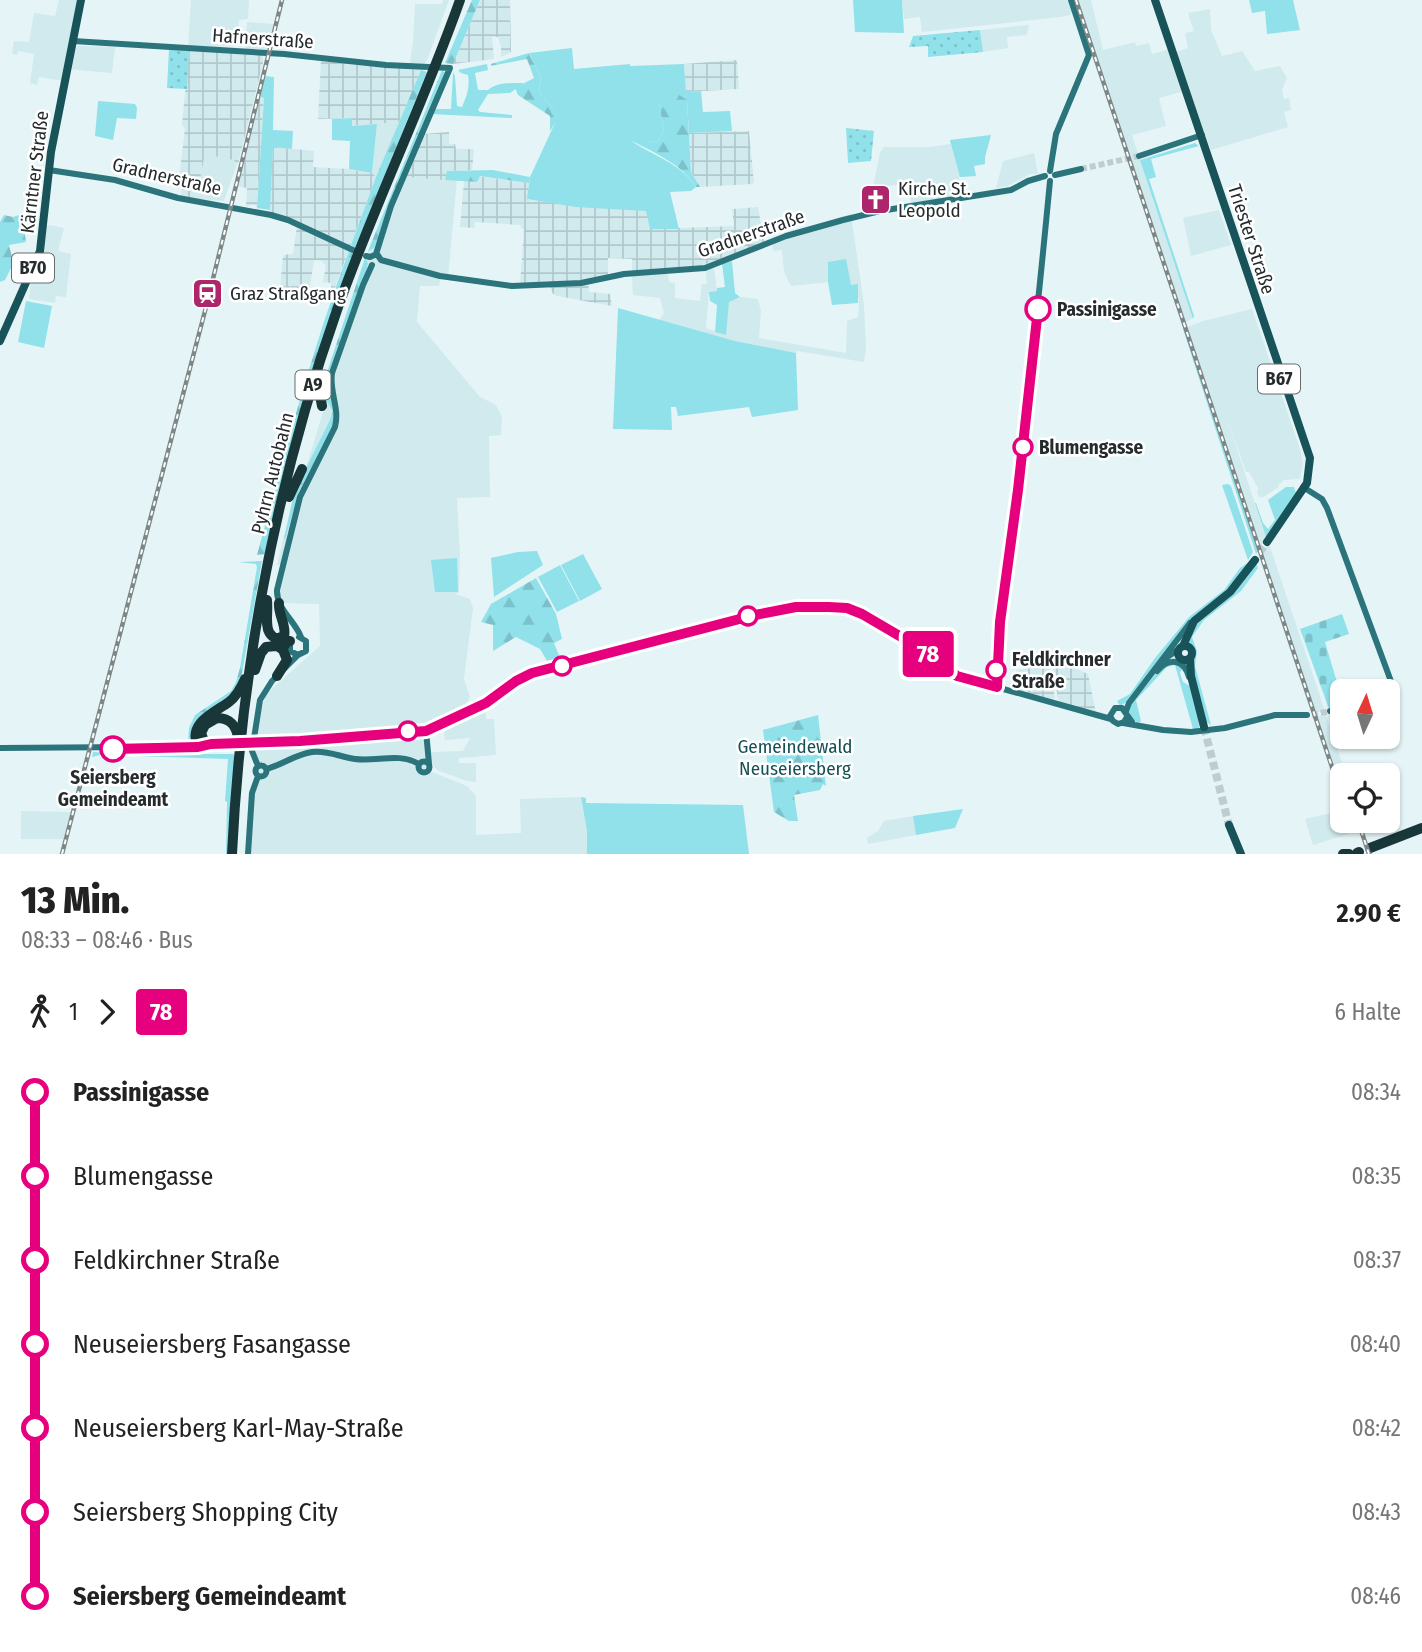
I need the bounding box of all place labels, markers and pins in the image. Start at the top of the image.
place label: Kirche St. Leopold [898,177,971,222]
church icon: Kirche St. Leopold [858,182,892,216]
station icon: Graz Straßgang [190,276,224,310]
place label: Graz Straßgang [230,282,346,305]
marker: Passinigasse [1025,296,1051,322]
place label: Passinigasse [1057,298,1157,321]
place label: Blumengasse [1039,436,1144,459]
marker: Blumengasse [1013,437,1033,457]
unlabelled marker [738,606,758,626]
place label: Feldkirchner Straße [1012,648,1112,693]
unlabelled marker [552,656,572,676]
marker: Feldkirchner Straße [986,660,1006,680]
unlabelled marker [398,721,418,741]
marker: Seiersberg Gemeindeamt [100,736,126,762]
place label: Seiersberg Gemeindeamt [58,766,168,811]

